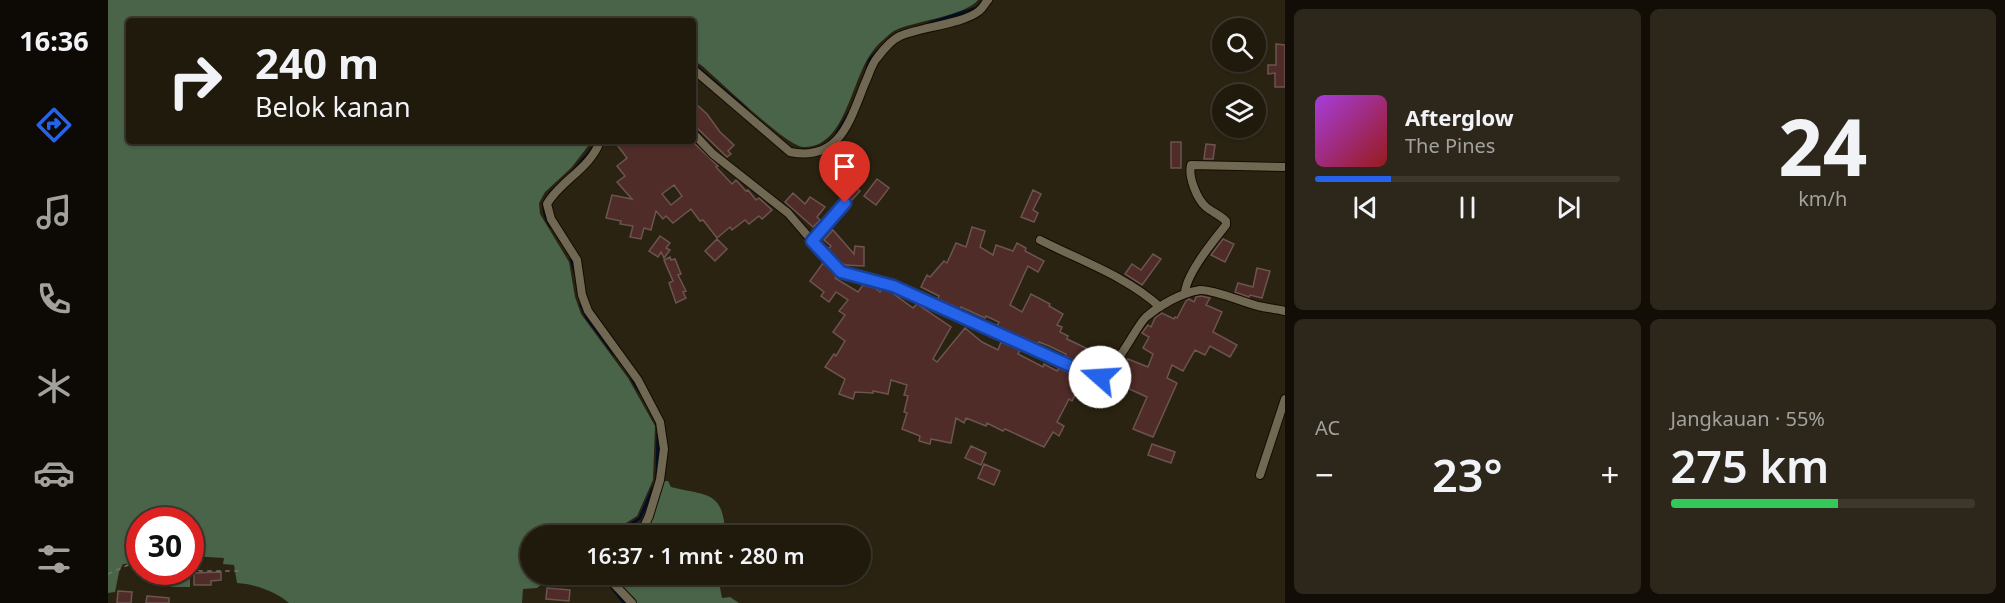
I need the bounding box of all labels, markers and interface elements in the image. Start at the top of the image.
map controls [1212,18,1266,138]
button: search [1212,18,1266,72]
text: 16:36 [19,22,89,59]
text: 240 m [255,34,379,91]
icon: right [156,42,234,120]
button: layers [1212,84,1266,138]
text: Belok kanan [255,88,411,125]
text: 24 [1778,93,1867,199]
text: Afterglow [1405,102,1514,132]
icon: directions [33,104,75,146]
text: The Pines [1405,132,1495,159]
pin [819,141,870,203]
icon: arrive [828,150,861,183]
text: km/h [1798,185,1847,212]
icon: music [33,191,75,233]
icon: previous [1349,191,1382,224]
icon: pause [1451,191,1484,224]
icon: next [1552,191,1585,224]
icon: phone [33,278,75,320]
position arrow [1068,345,1132,409]
icon: climate [33,365,75,407]
text: Jangkauan · 55% [1671,405,1825,432]
text: AC [1315,414,1340,441]
text: 275 km [1671,435,1829,496]
text: 23° [1432,444,1503,505]
icon: car [33,452,75,494]
text: − [1315,452,1334,497]
text: + [1601,452,1620,497]
speed limit sign: 30 [126,507,204,585]
icon: filters [33,538,75,580]
text: 16:37 · 1 mnt · 280 m [586,540,805,570]

